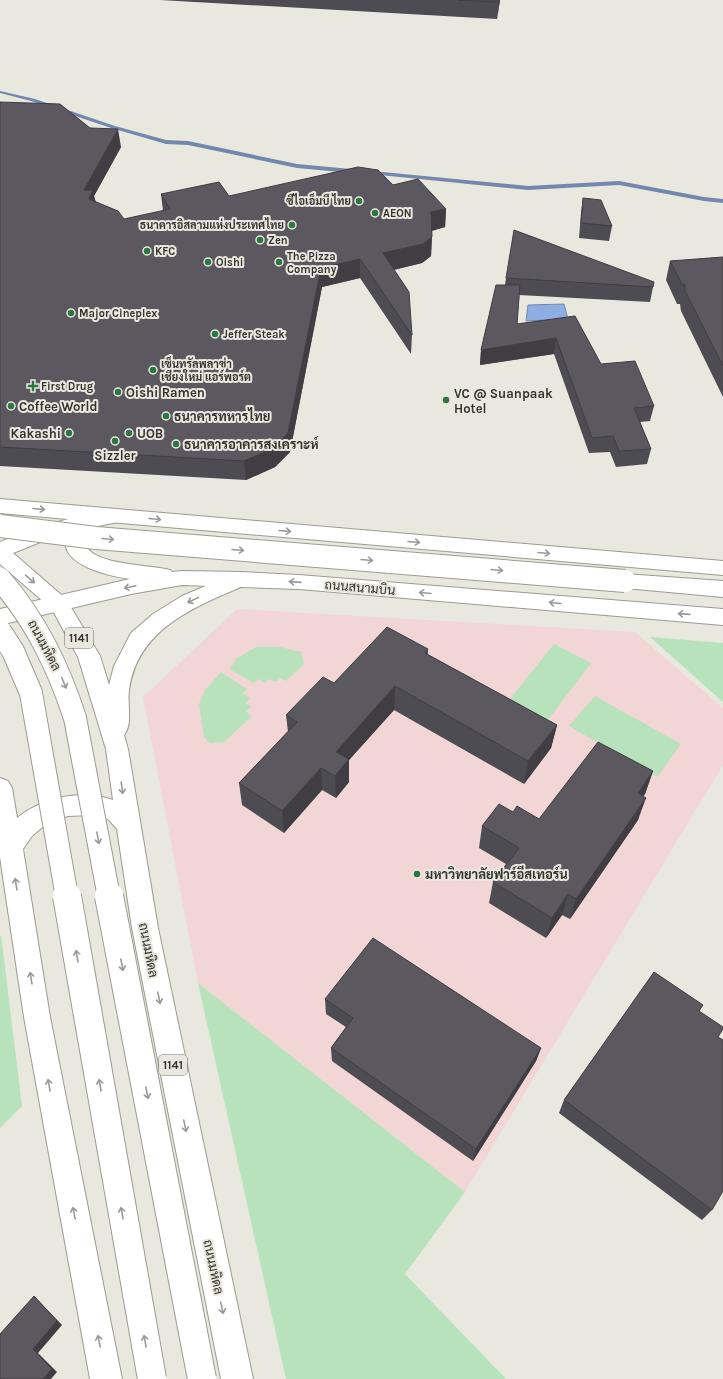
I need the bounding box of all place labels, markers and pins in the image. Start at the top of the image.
place label: ซีไอเอ็มบี ไทย [286,193,351,208]
marker: ซีไอเอ็มบี ไทย [354,196,364,206]
place label: AEON [383,207,412,220]
marker: AEON [370,208,380,218]
place label: ธนาคารอิสลามแห่งประเทศไทย [140,217,284,232]
marker: ธนาคารอิสลามแห่งประเทศไทย [287,220,297,230]
place label: Zen [268,234,288,247]
marker: Zen [255,235,265,245]
place label: KFC [155,245,175,258]
marker: KFC [142,246,152,256]
place label: The Pizza Company [287,250,337,276]
place label: Oishi [216,256,243,269]
marker: Oishi [203,257,213,267]
marker: The Pizza Company [274,257,284,267]
place label: Major Cineplex [79,307,157,320]
marker: Major Cineplex [66,308,76,318]
place label: Jeffer Steak [223,328,285,341]
marker: Jeffer Steak [210,329,220,339]
place label: เซ็นทรัลพลาซ่า เชียงใหม่ แอร์พอร์ต [161,356,251,384]
marker: เซ็นทรัลพลาซ่า เชียงใหม่ แอร์พอร์ต [148,365,158,375]
place label: First Drug [41,380,94,393]
marker: First Drug [28,381,38,391]
place label: Oishi Ramen [126,385,205,400]
place label: VC @ Suanpaak Hotel [454,386,553,416]
marker: Oishi Ramen [113,387,123,397]
marker: VC @ Suanpaak Hotel [441,395,451,405]
place label: Coffee World [19,399,97,414]
marker: Coffee World [6,401,16,411]
place label: ธนาคารทหารไทย [174,407,270,424]
marker: ธนาคารทหารไทย [161,411,171,421]
place label: Kakashi [10,426,61,441]
place label: UOB [137,426,163,441]
marker: Kakashi [64,428,74,438]
marker: UOB [124,428,134,438]
place label: ธนาคารอาคารสงเคราะห์ [184,435,320,452]
marker: Sizzler [110,436,120,446]
marker: ธนาคารอาคารสงเคราะห์ [171,439,181,449]
place label: Sizzler [94,448,137,463]
place label: มหาวิทยาลัยฟาร์อีสเทอร์น [425,865,568,882]
marker: มหาวิทยาลัยฟาร์อีสเทอร์น [412,869,422,879]

